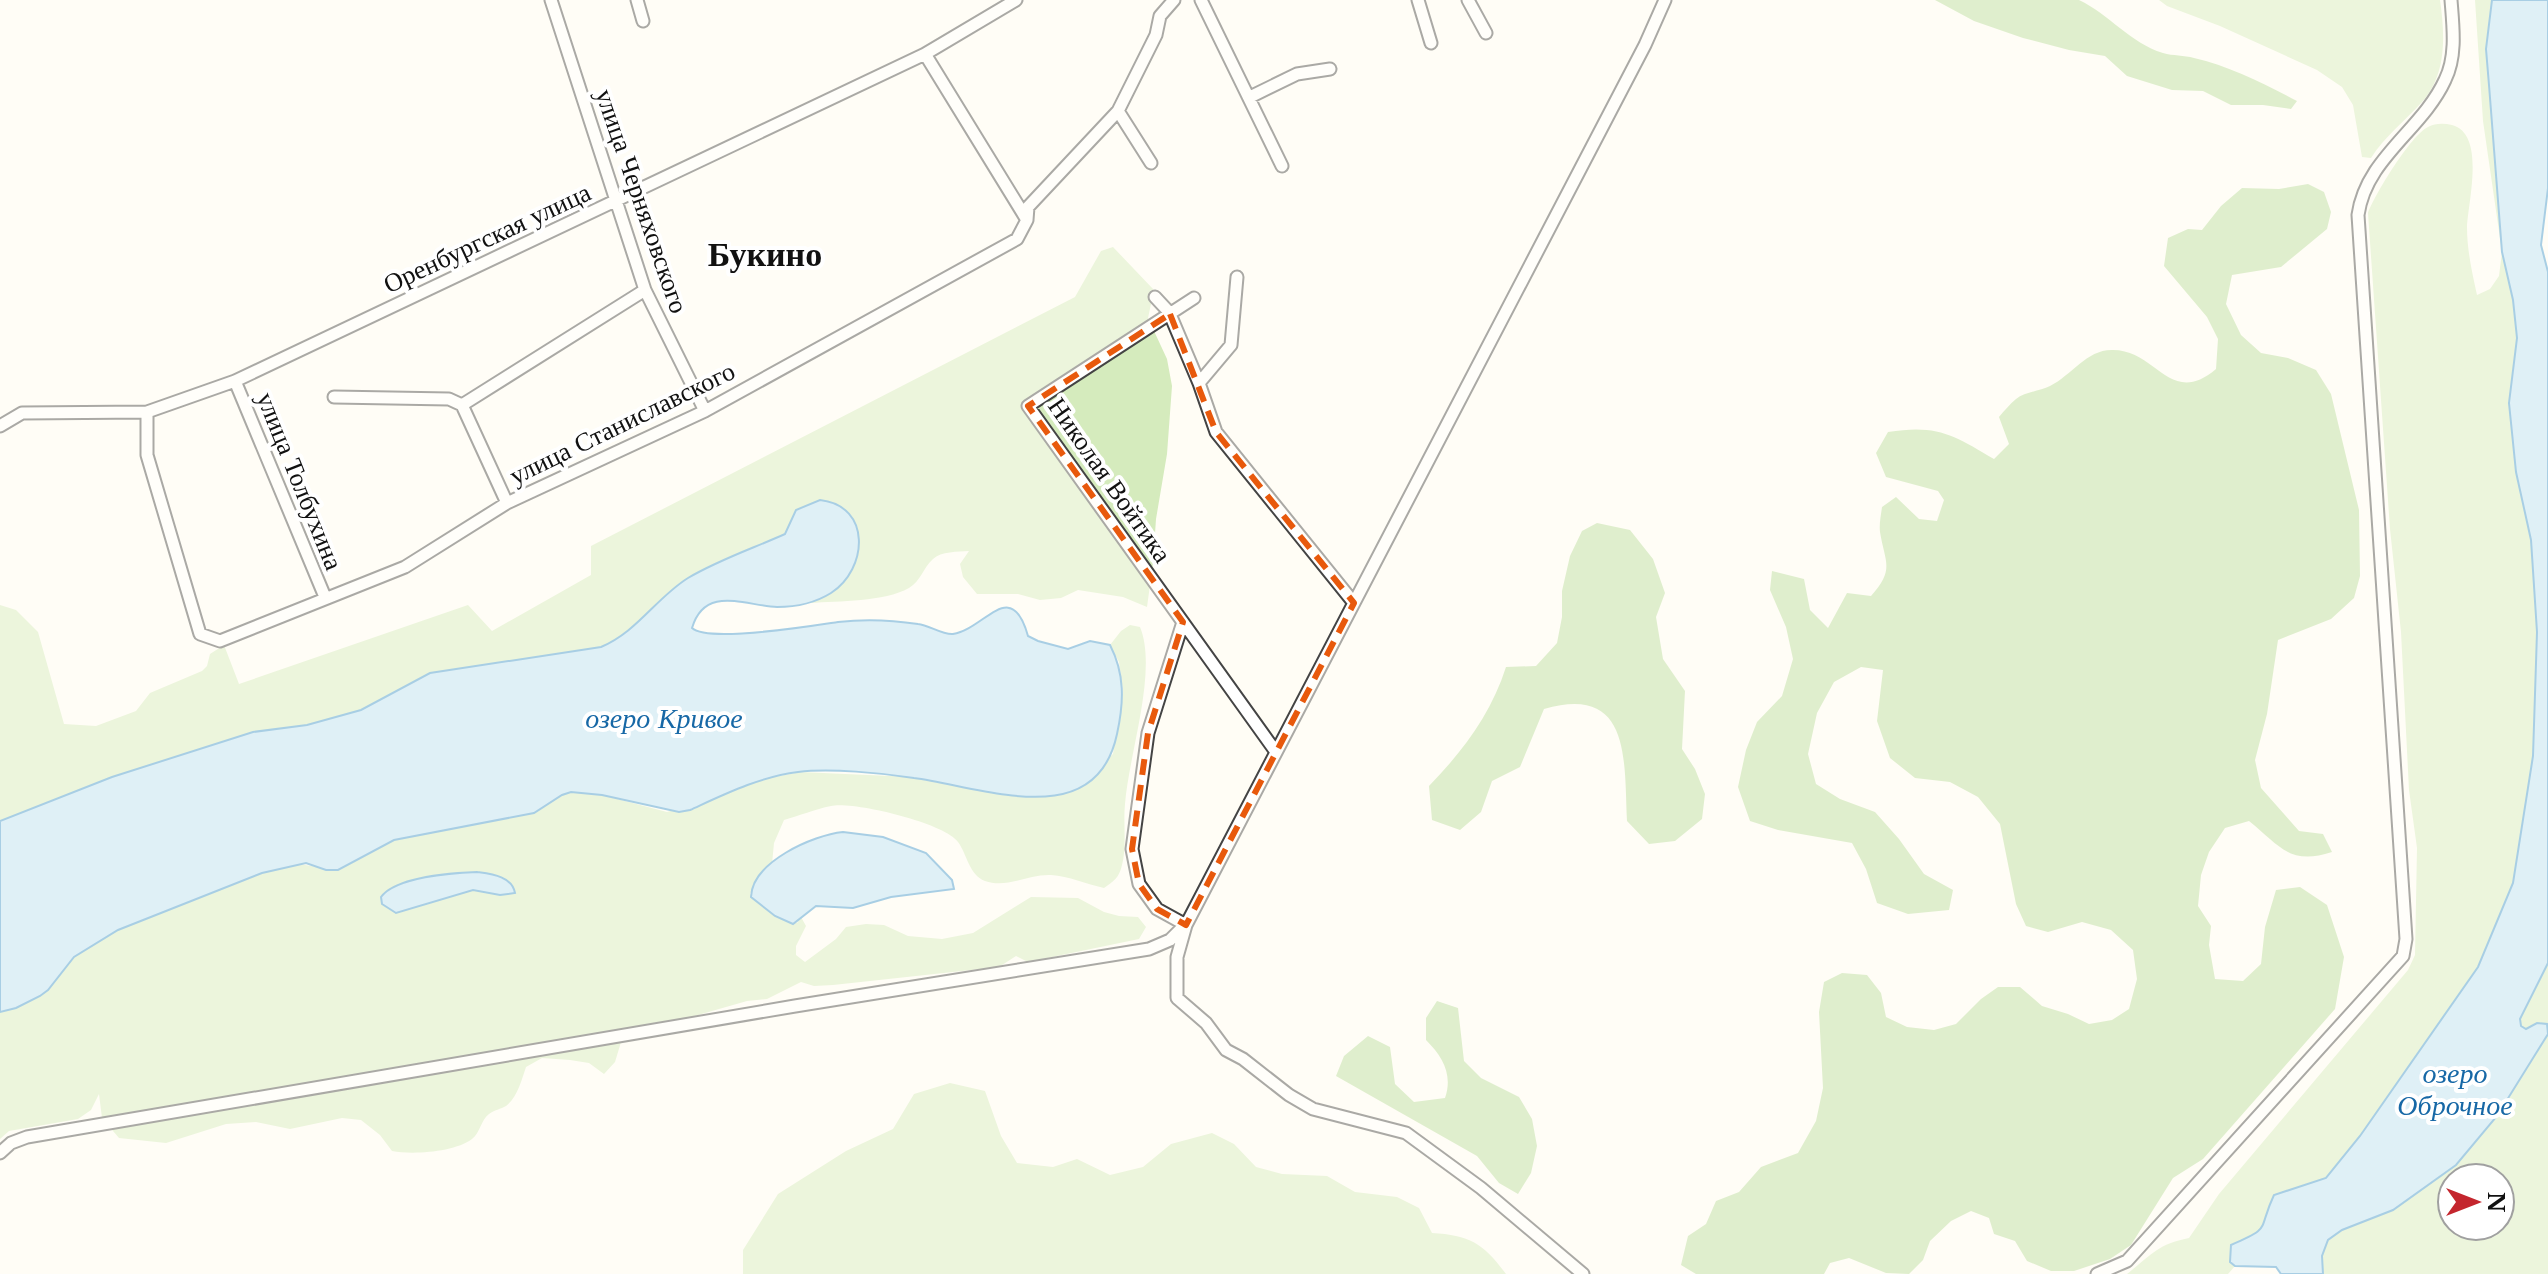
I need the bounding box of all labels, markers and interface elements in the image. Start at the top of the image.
street label: улица Черняховского [589,85,695,317]
street label: Оренбургская улица [378,176,596,300]
district label: Букино [708,233,822,275]
street label: улица Станиславского [504,355,740,491]
street label: улица Толбухина [250,387,350,575]
street label: Николая Войтика [1041,391,1179,569]
water label: озеро Кривое [585,701,743,736]
water label: озеро Оброчное [2397,1056,2513,1123]
north arrow [2436,1162,2516,1242]
text: N [2482,1192,2509,1213]

